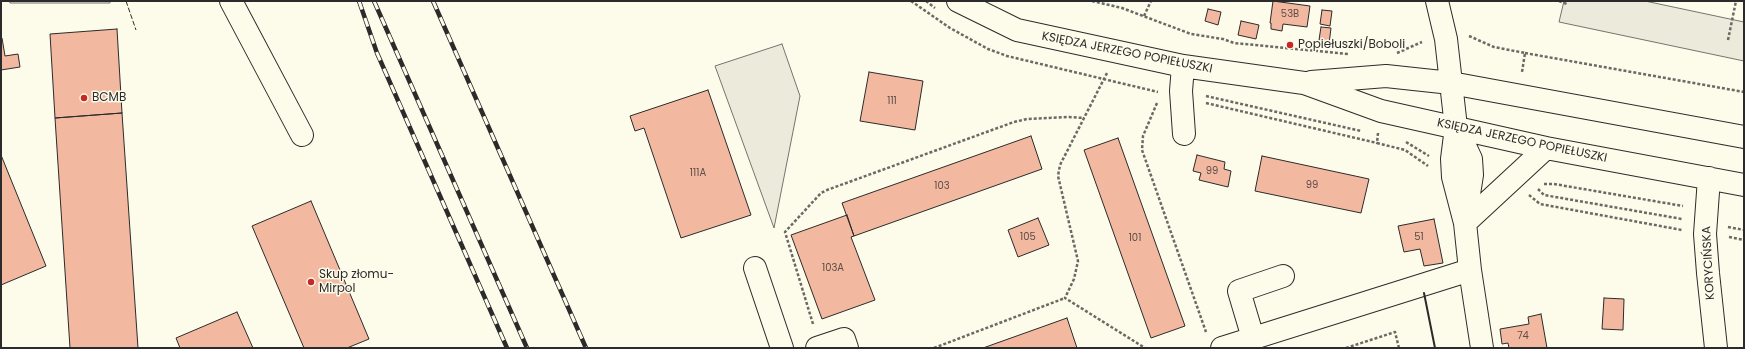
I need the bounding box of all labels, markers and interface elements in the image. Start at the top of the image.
house number: 53B [1281,8,1299,20]
street label: KSIĘDZA JERZEGO POPIEŁUSZKI [1040,29,1214,77]
place label: Popiełuszki/Boboli [1298,38,1405,52]
marker: Popiełuszki/Boboli [1285,40,1295,50]
place label: BCMB [92,91,126,105]
marker: BCMB [79,93,89,103]
house number: 111 [887,95,897,107]
street label: KSIĘDZA JERZEGO POPIEŁUSZKI [1436,116,1608,166]
house number: 99 [1206,165,1218,177]
house number: 111A [690,167,706,179]
house number: 99 [1306,179,1318,191]
house number: 103 [934,180,950,192]
street label: KORYCIŃSKA [1700,226,1718,300]
house number: 105 [1020,231,1036,243]
house number: 51 [1414,231,1424,243]
house number: 101 [1129,232,1141,244]
house number: 103A [822,262,844,274]
place label: Skup złomu- Mirpol [319,268,394,296]
marker: Skup złomu- Mirpol [306,277,316,287]
house number: 74 [1517,330,1529,342]

